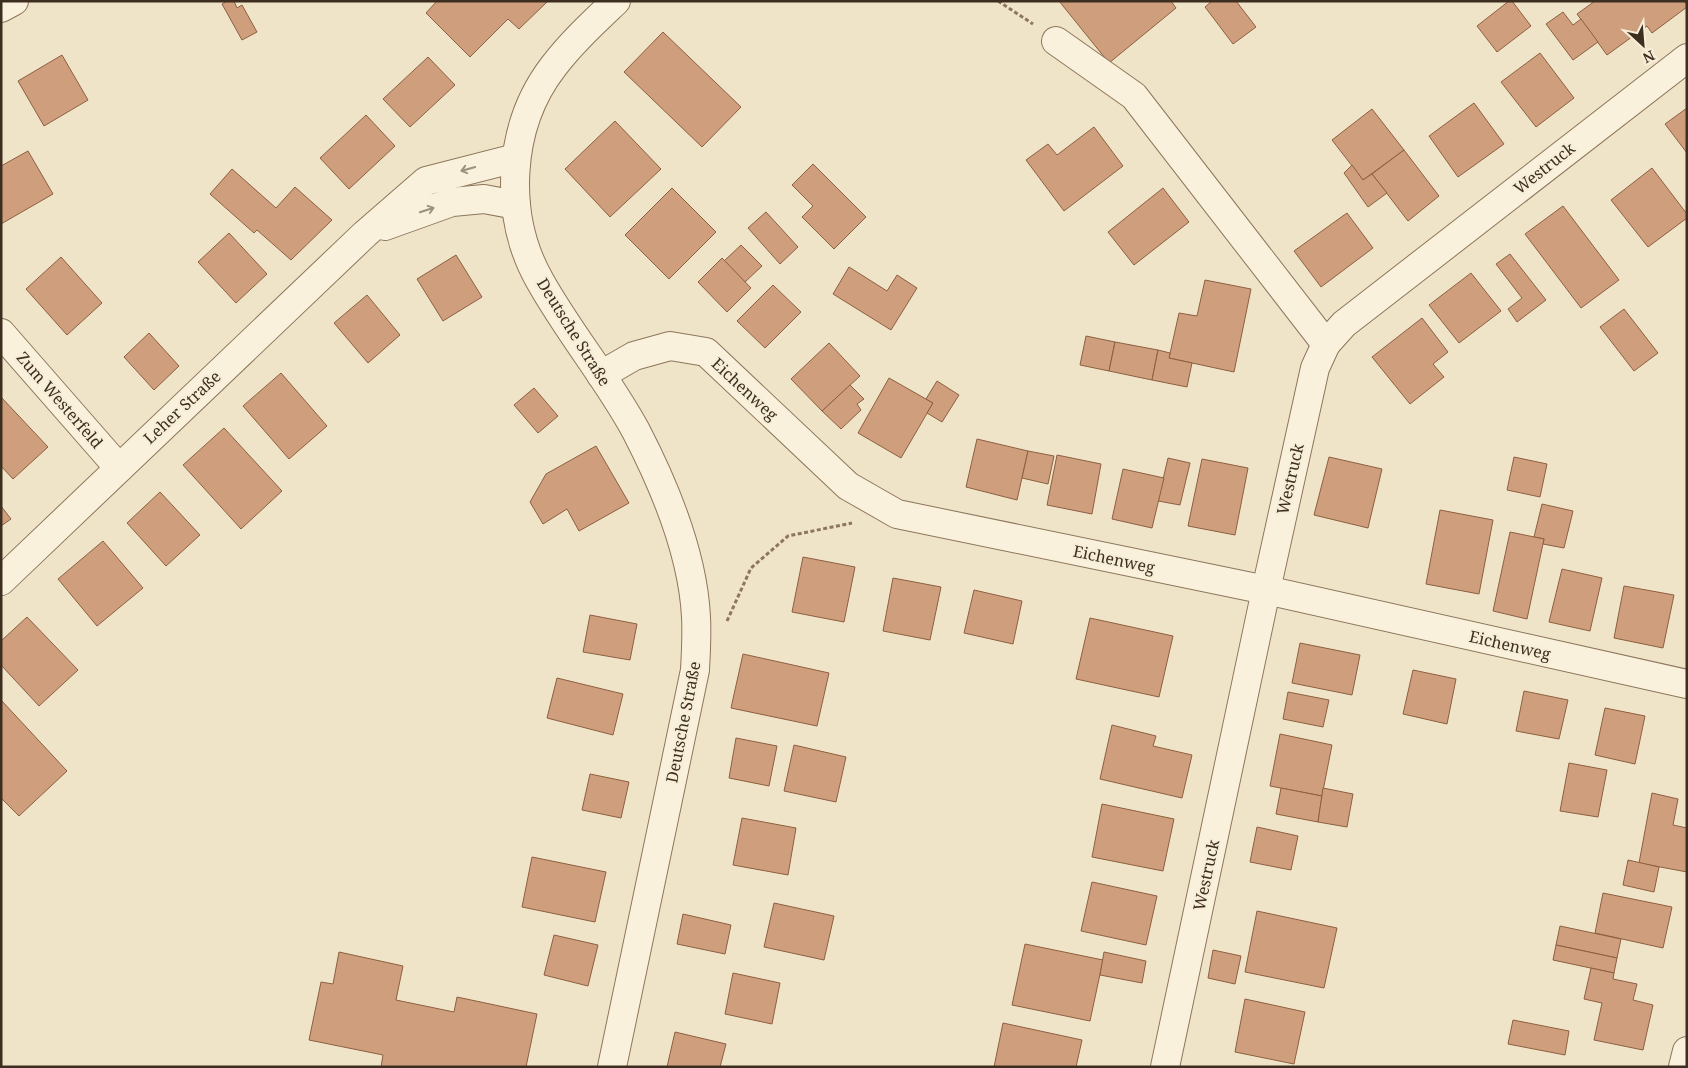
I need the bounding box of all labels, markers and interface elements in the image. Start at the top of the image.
north arrow [1618,20,1668,70]
text: N [1640,46,1658,68]
street label: Westruck [1509,137,1580,199]
one-way arrow [461,165,477,175]
one-way arrow [418,205,434,215]
street label: Deutsche Straße [532,274,616,390]
street label: Zum Westerfeld [12,347,108,453]
street label: Eichenweg [707,353,783,426]
street label: Leher Straße [139,365,225,449]
street label: Westruck [1271,441,1309,517]
street label: Eichenweg [1071,540,1157,578]
street label: Eichenweg [1467,625,1553,665]
street label: Deutsche Straße [660,659,706,785]
street label: Westruck [1188,837,1224,913]

